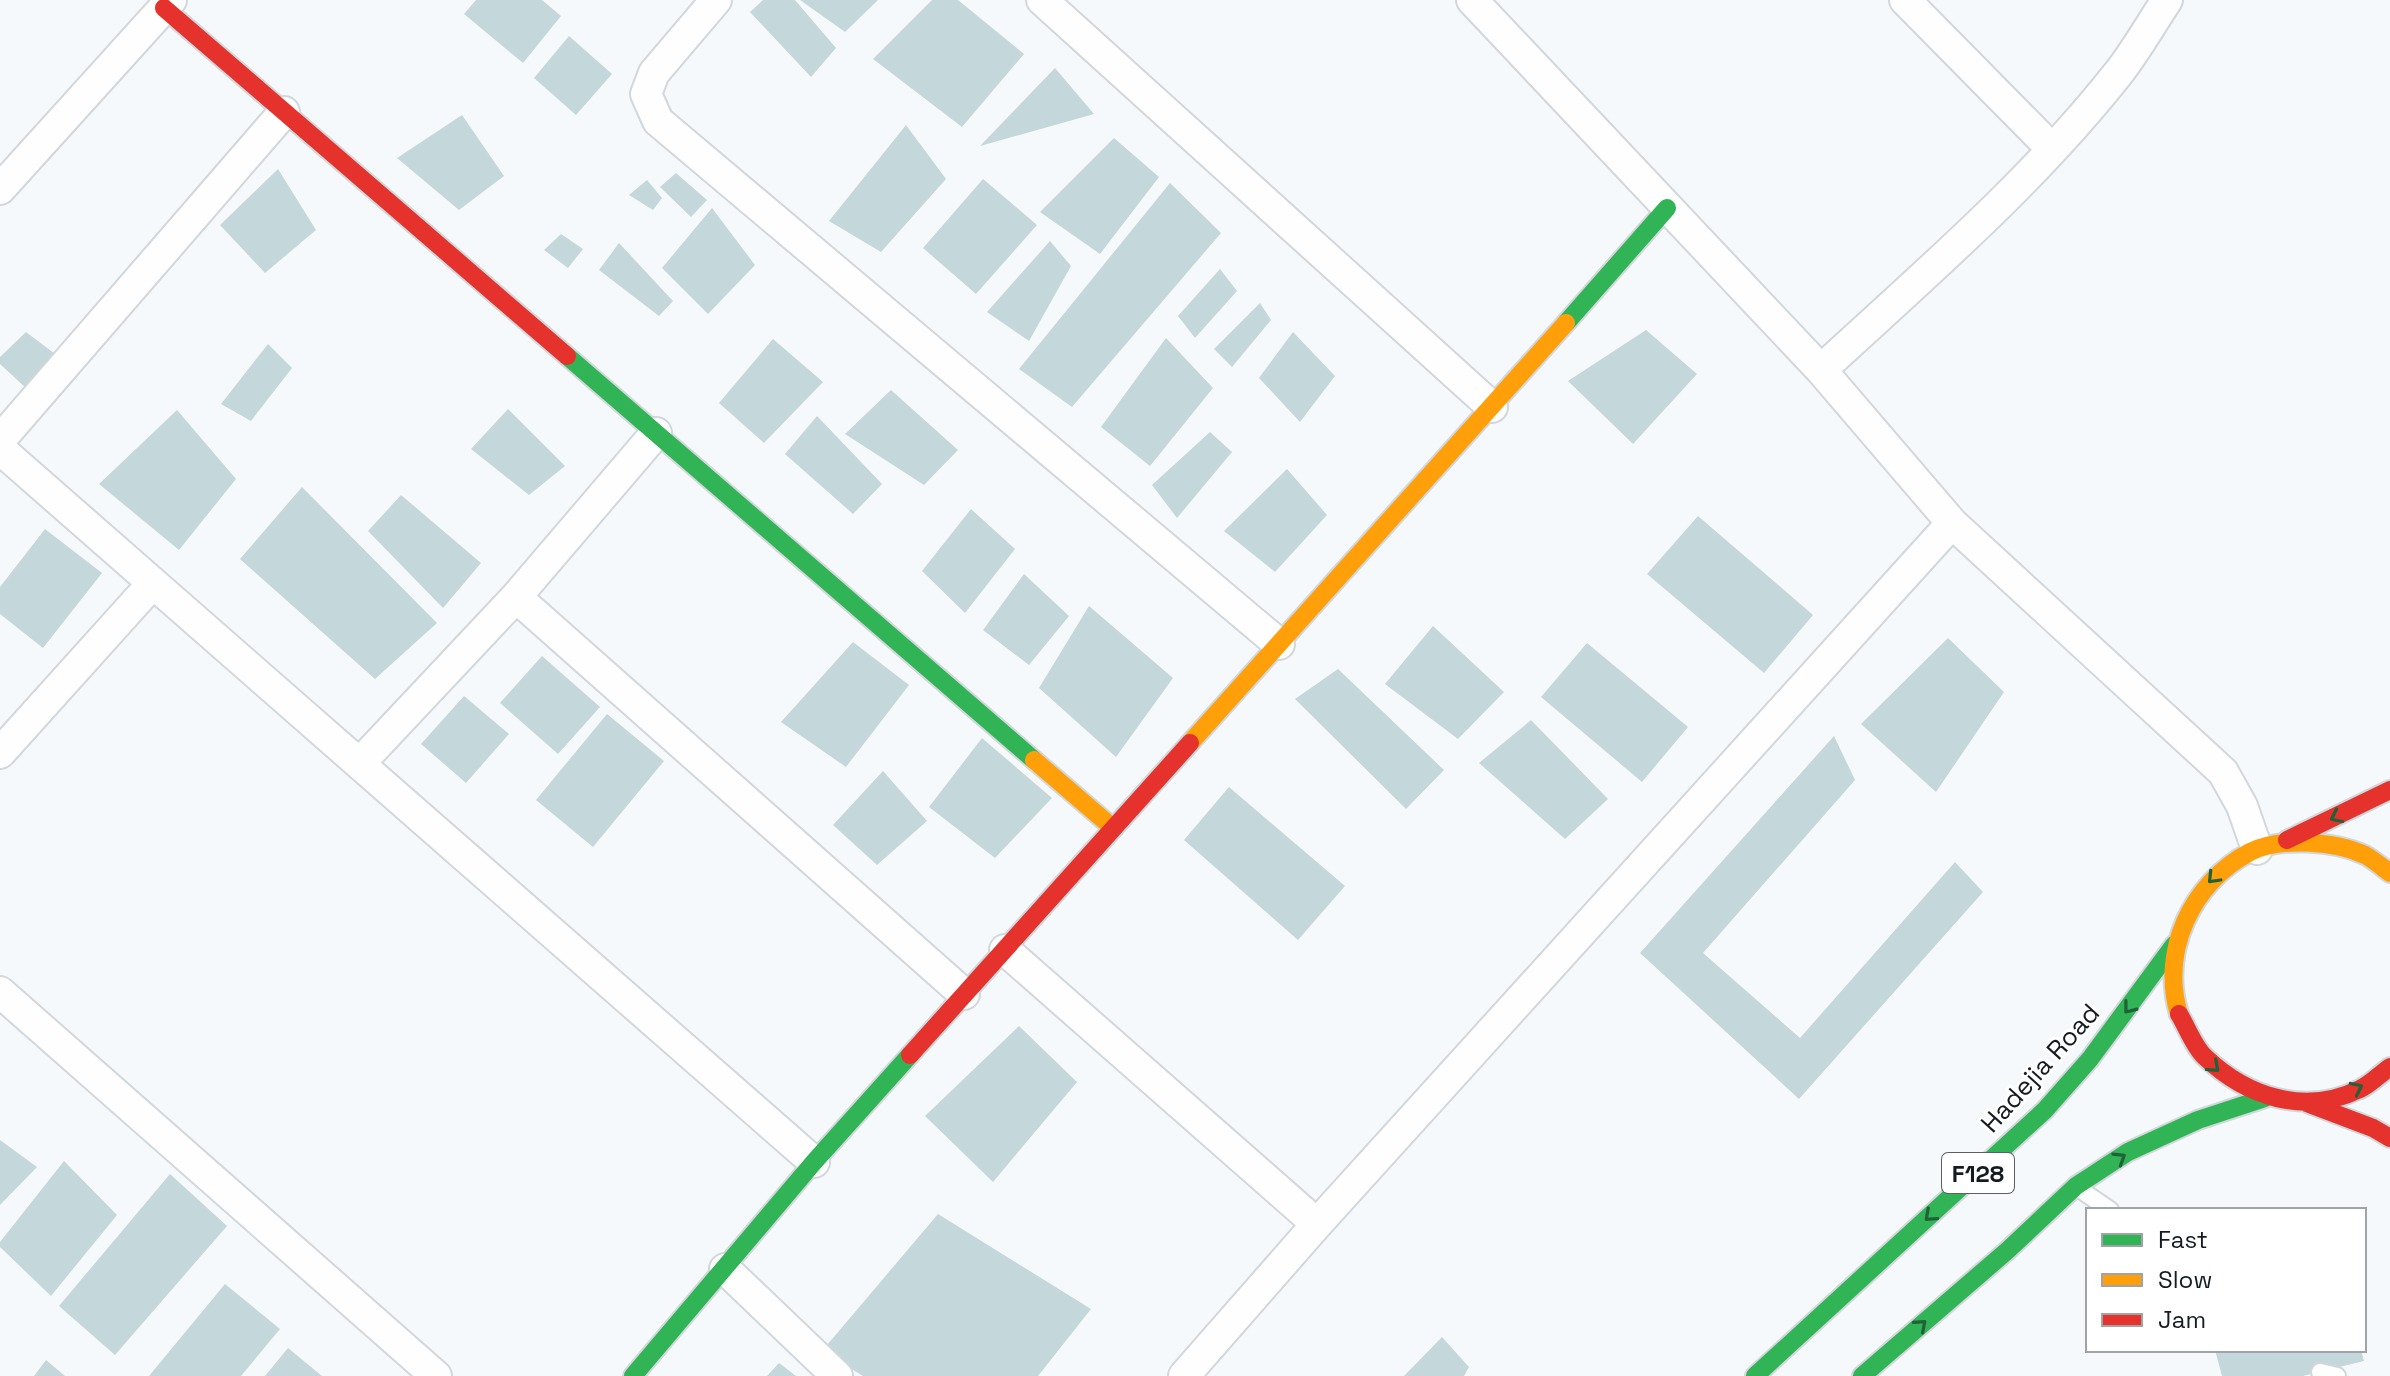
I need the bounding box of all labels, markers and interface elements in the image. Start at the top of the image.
one-way arrow [2330,807,2344,823]
one-way arrow [2209,869,2223,884]
street label: Hadejia Road [1973,996,2107,1140]
one-way arrow [2124,999,2138,1014]
one-way arrow [2205,1057,2220,1071]
one-way arrow [2349,1082,2364,1098]
one-way arrow [2111,1152,2126,1168]
road number: F128 [1942,1153,2014,1193]
one-way arrow [1925,1207,1940,1221]
legend [2086,1208,2366,1352]
text: Fast [2158,1224,2208,1255]
text: Slow [2158,1264,2212,1295]
text: Jam [2158,1304,2206,1335]
one-way arrow [1912,1320,1927,1335]

